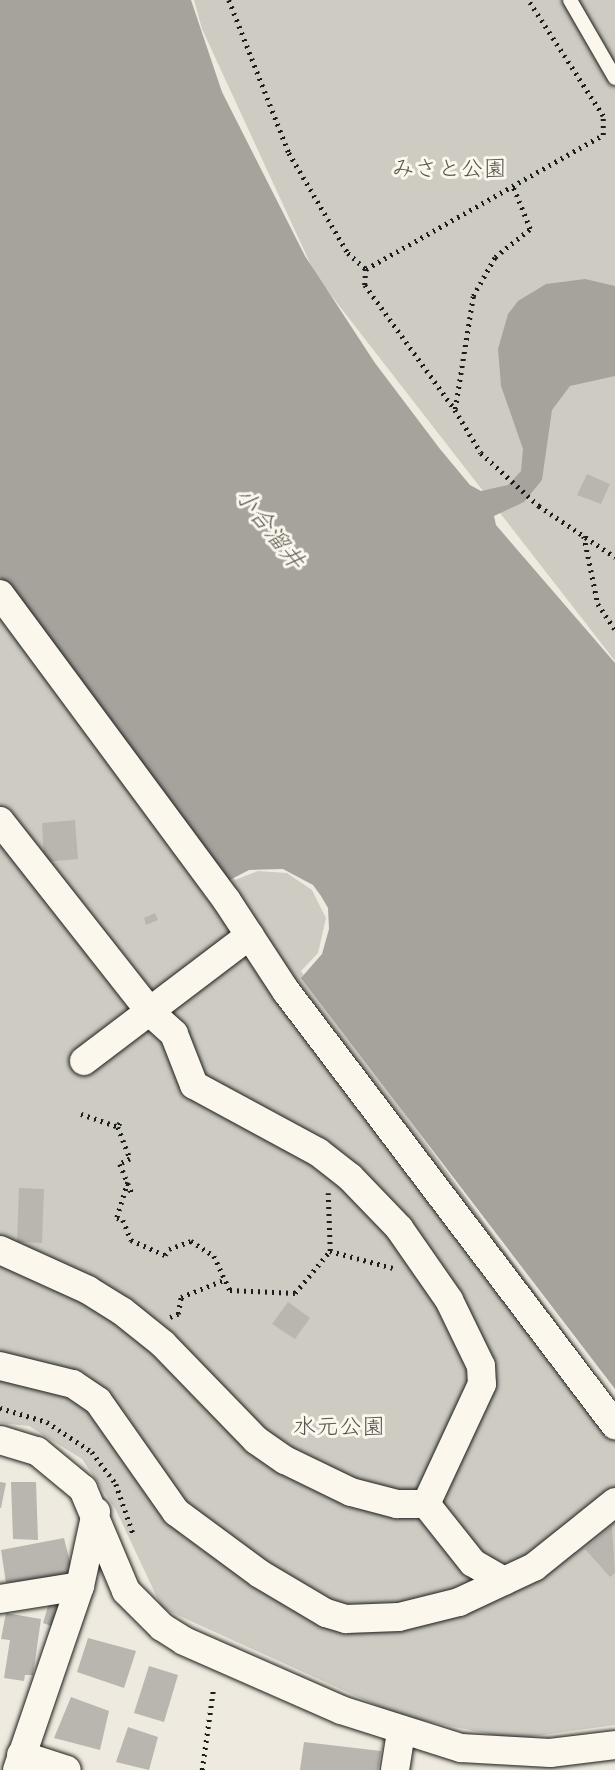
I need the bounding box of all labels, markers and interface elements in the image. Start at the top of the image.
park label: みさと公園 [392,154,506,182]
water label: 小合溜井 [229,481,311,575]
park label: 水元公園 [293,1412,385,1440]

